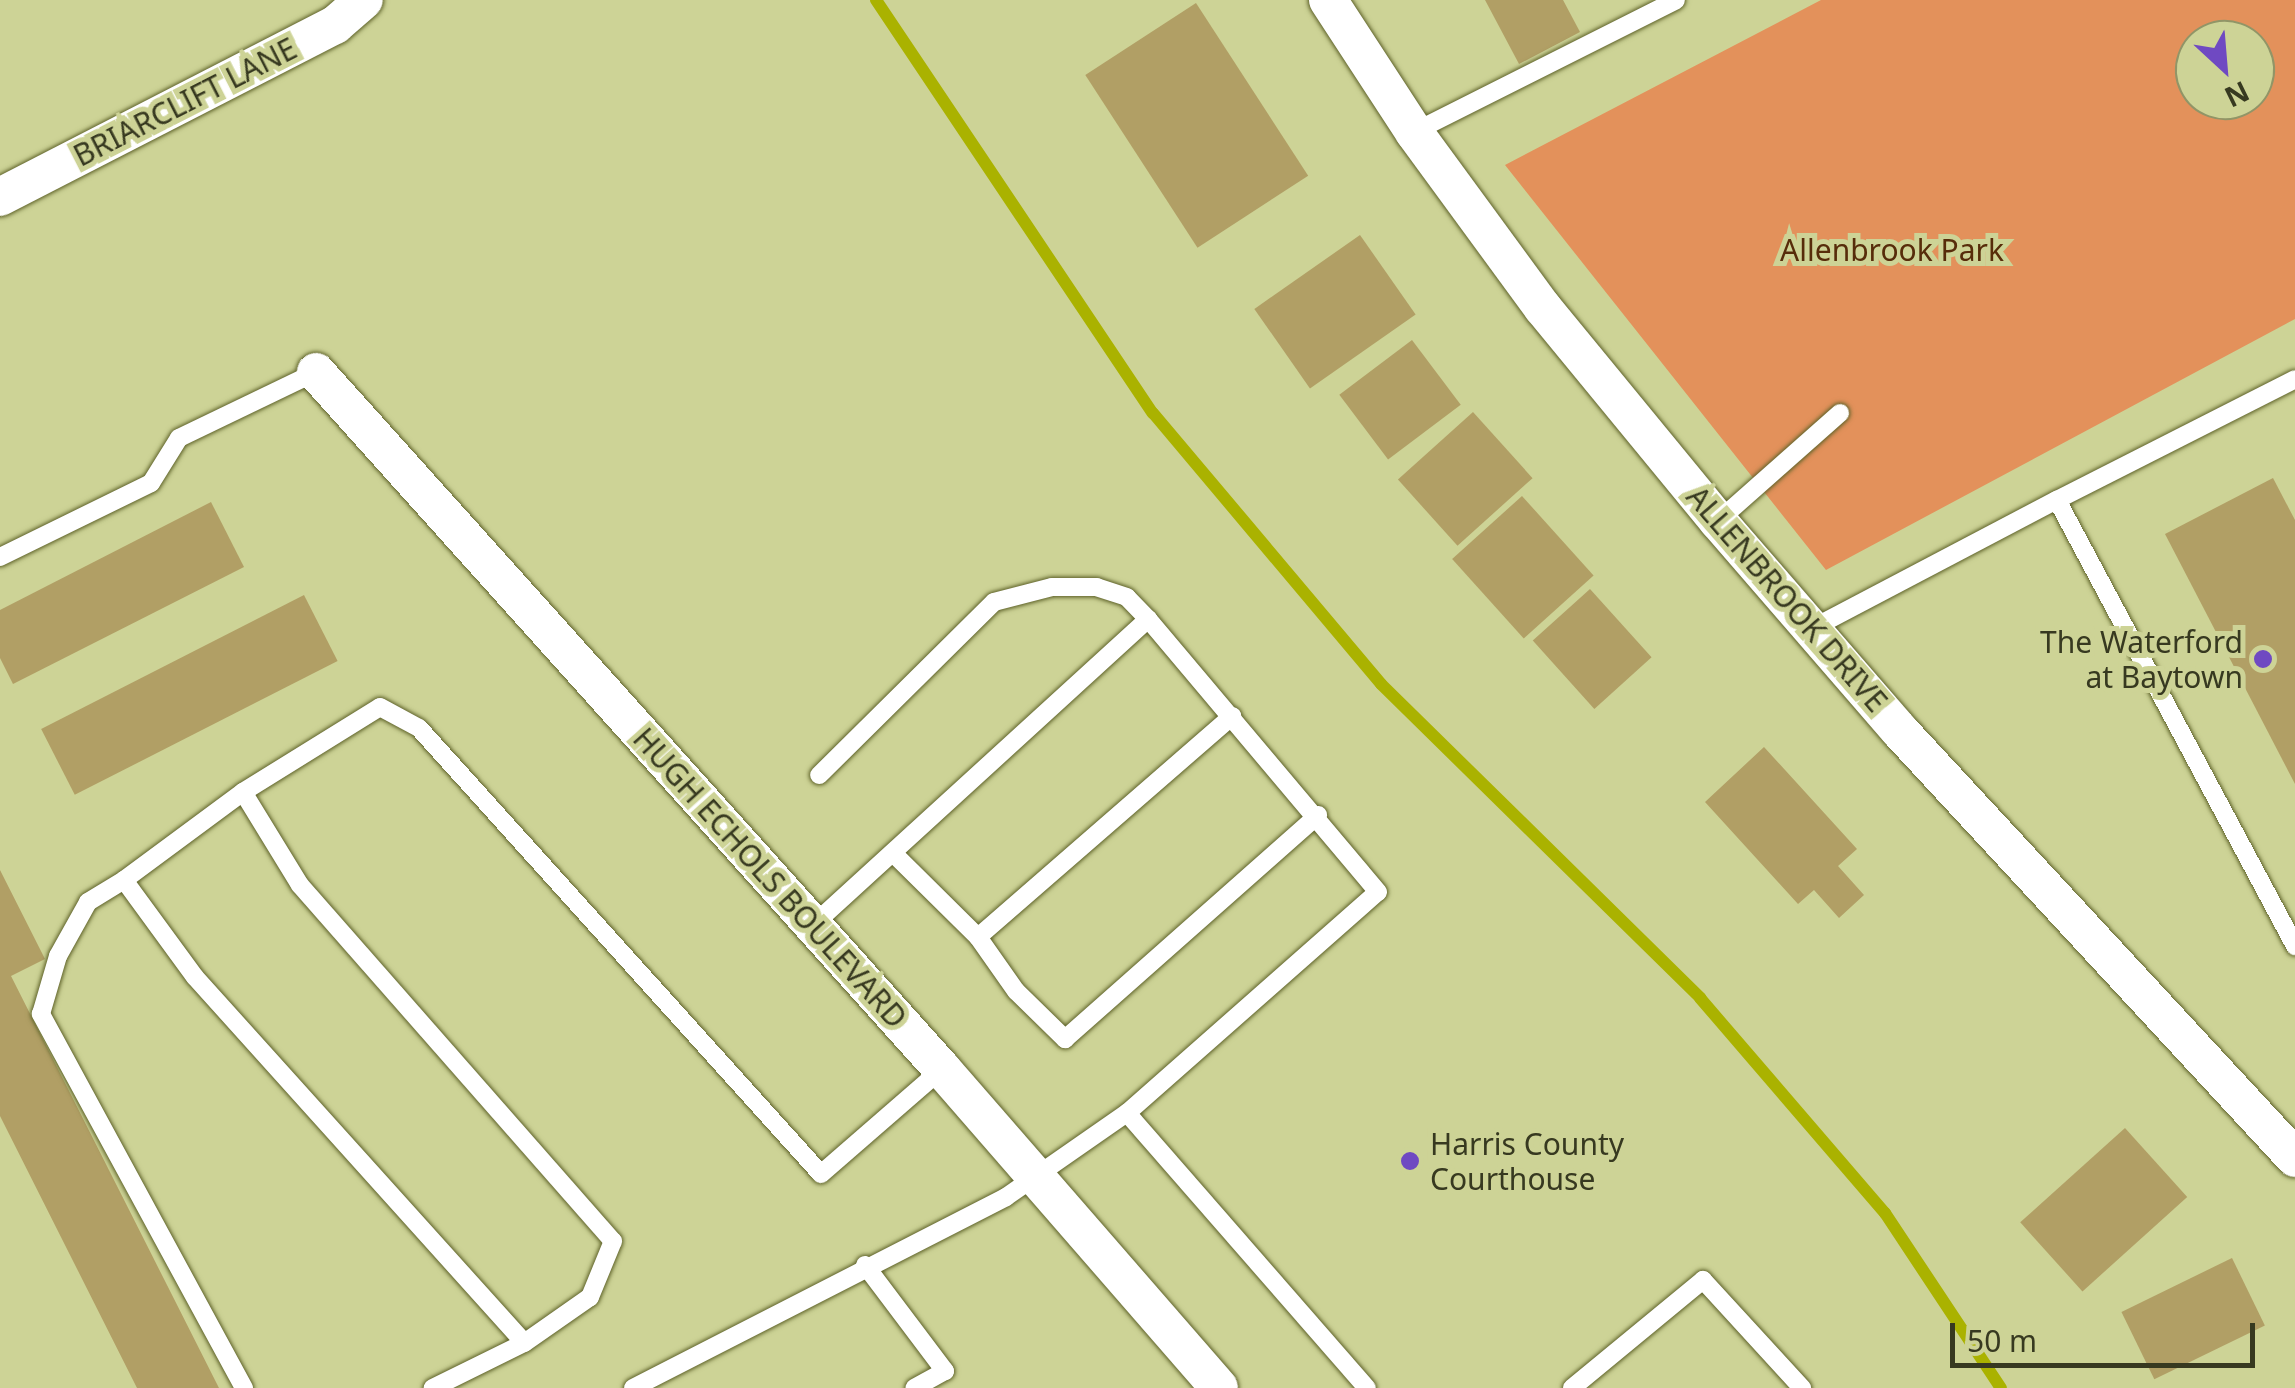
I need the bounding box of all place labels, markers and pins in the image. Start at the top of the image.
place label: The Waterford at Baytown [2040,624,2243,694]
marker: The Waterford at Baytown [2252,648,2274,670]
place label: Harris County Courthouse [1430,1126,1624,1196]
marker: Harris County Courthouse [1399,1150,1421,1172]

